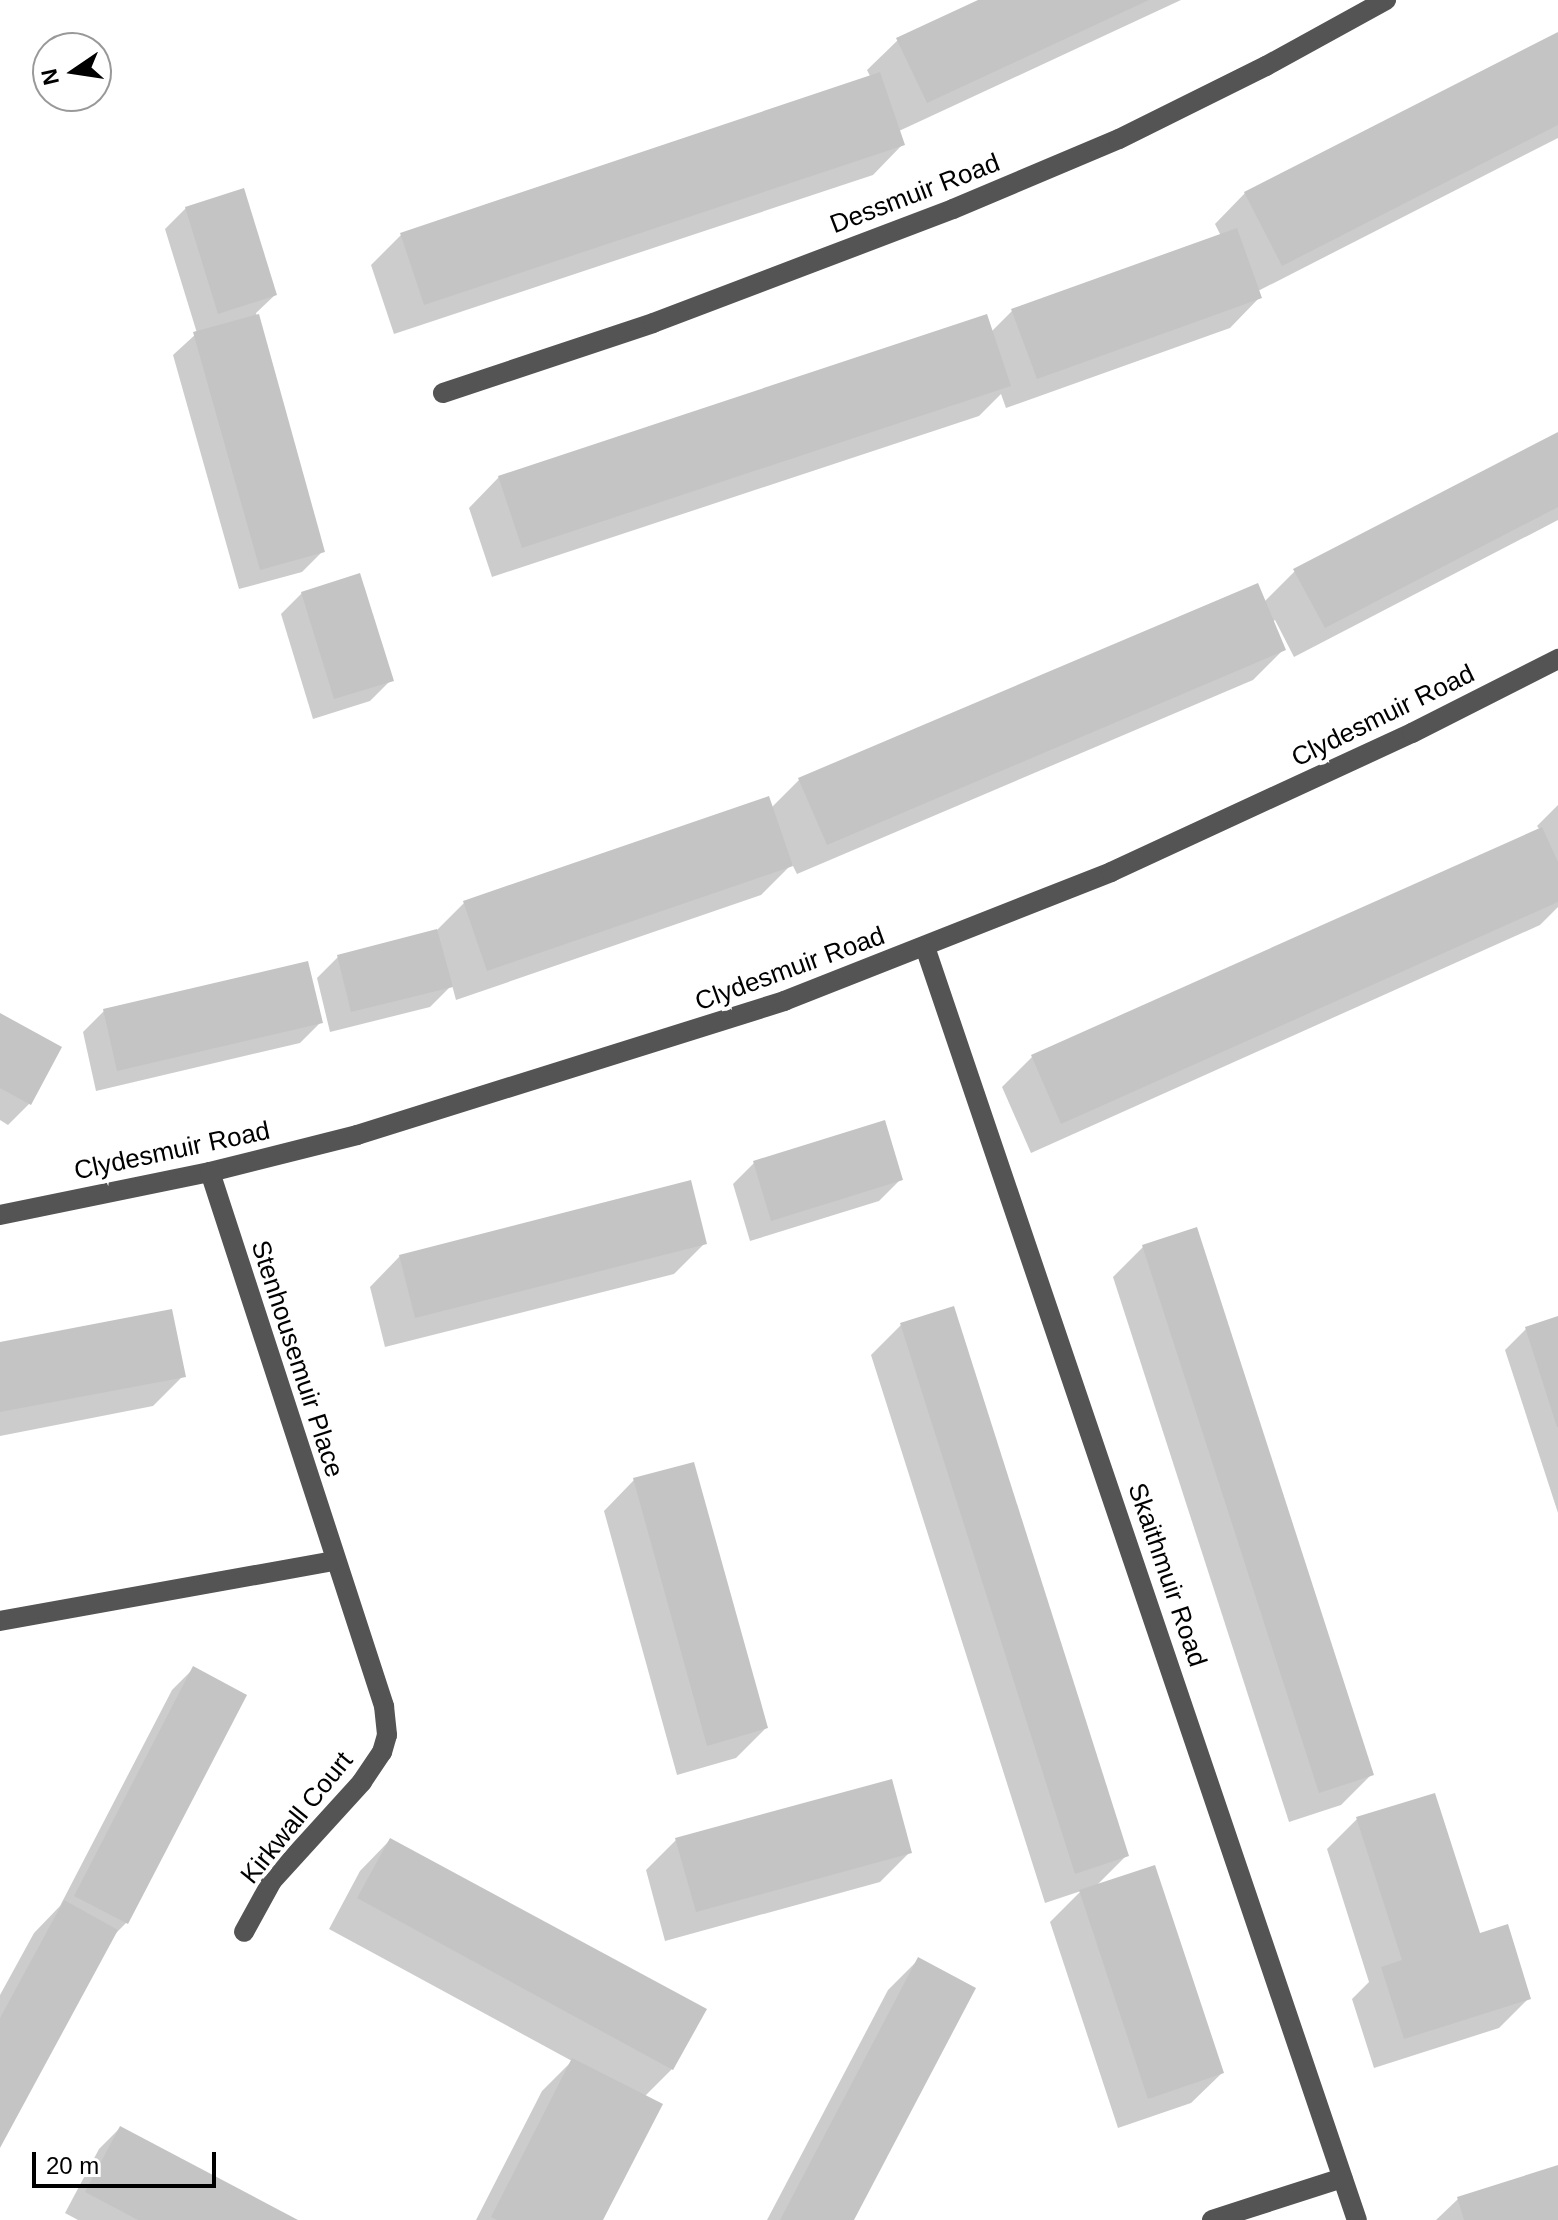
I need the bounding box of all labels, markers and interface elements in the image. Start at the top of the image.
north arrow [32,32,112,112]
text: N [36,67,64,88]
street label: Dessmuir Road [826,147,1004,241]
street label: Clydesmuir Road [1287,658,1479,774]
street label: Clydesmuir Road [691,920,889,1018]
street label: Clydesmuir Road [71,1115,273,1187]
street label: Stenhousemuir Place [244,1237,350,1481]
street label: Skaithmuir Road [1121,1479,1213,1671]
street label: Kirkwall Court [234,1746,360,1890]
scale bar [36,2136,220,2186]
text: 20 m [46,2152,99,2179]

